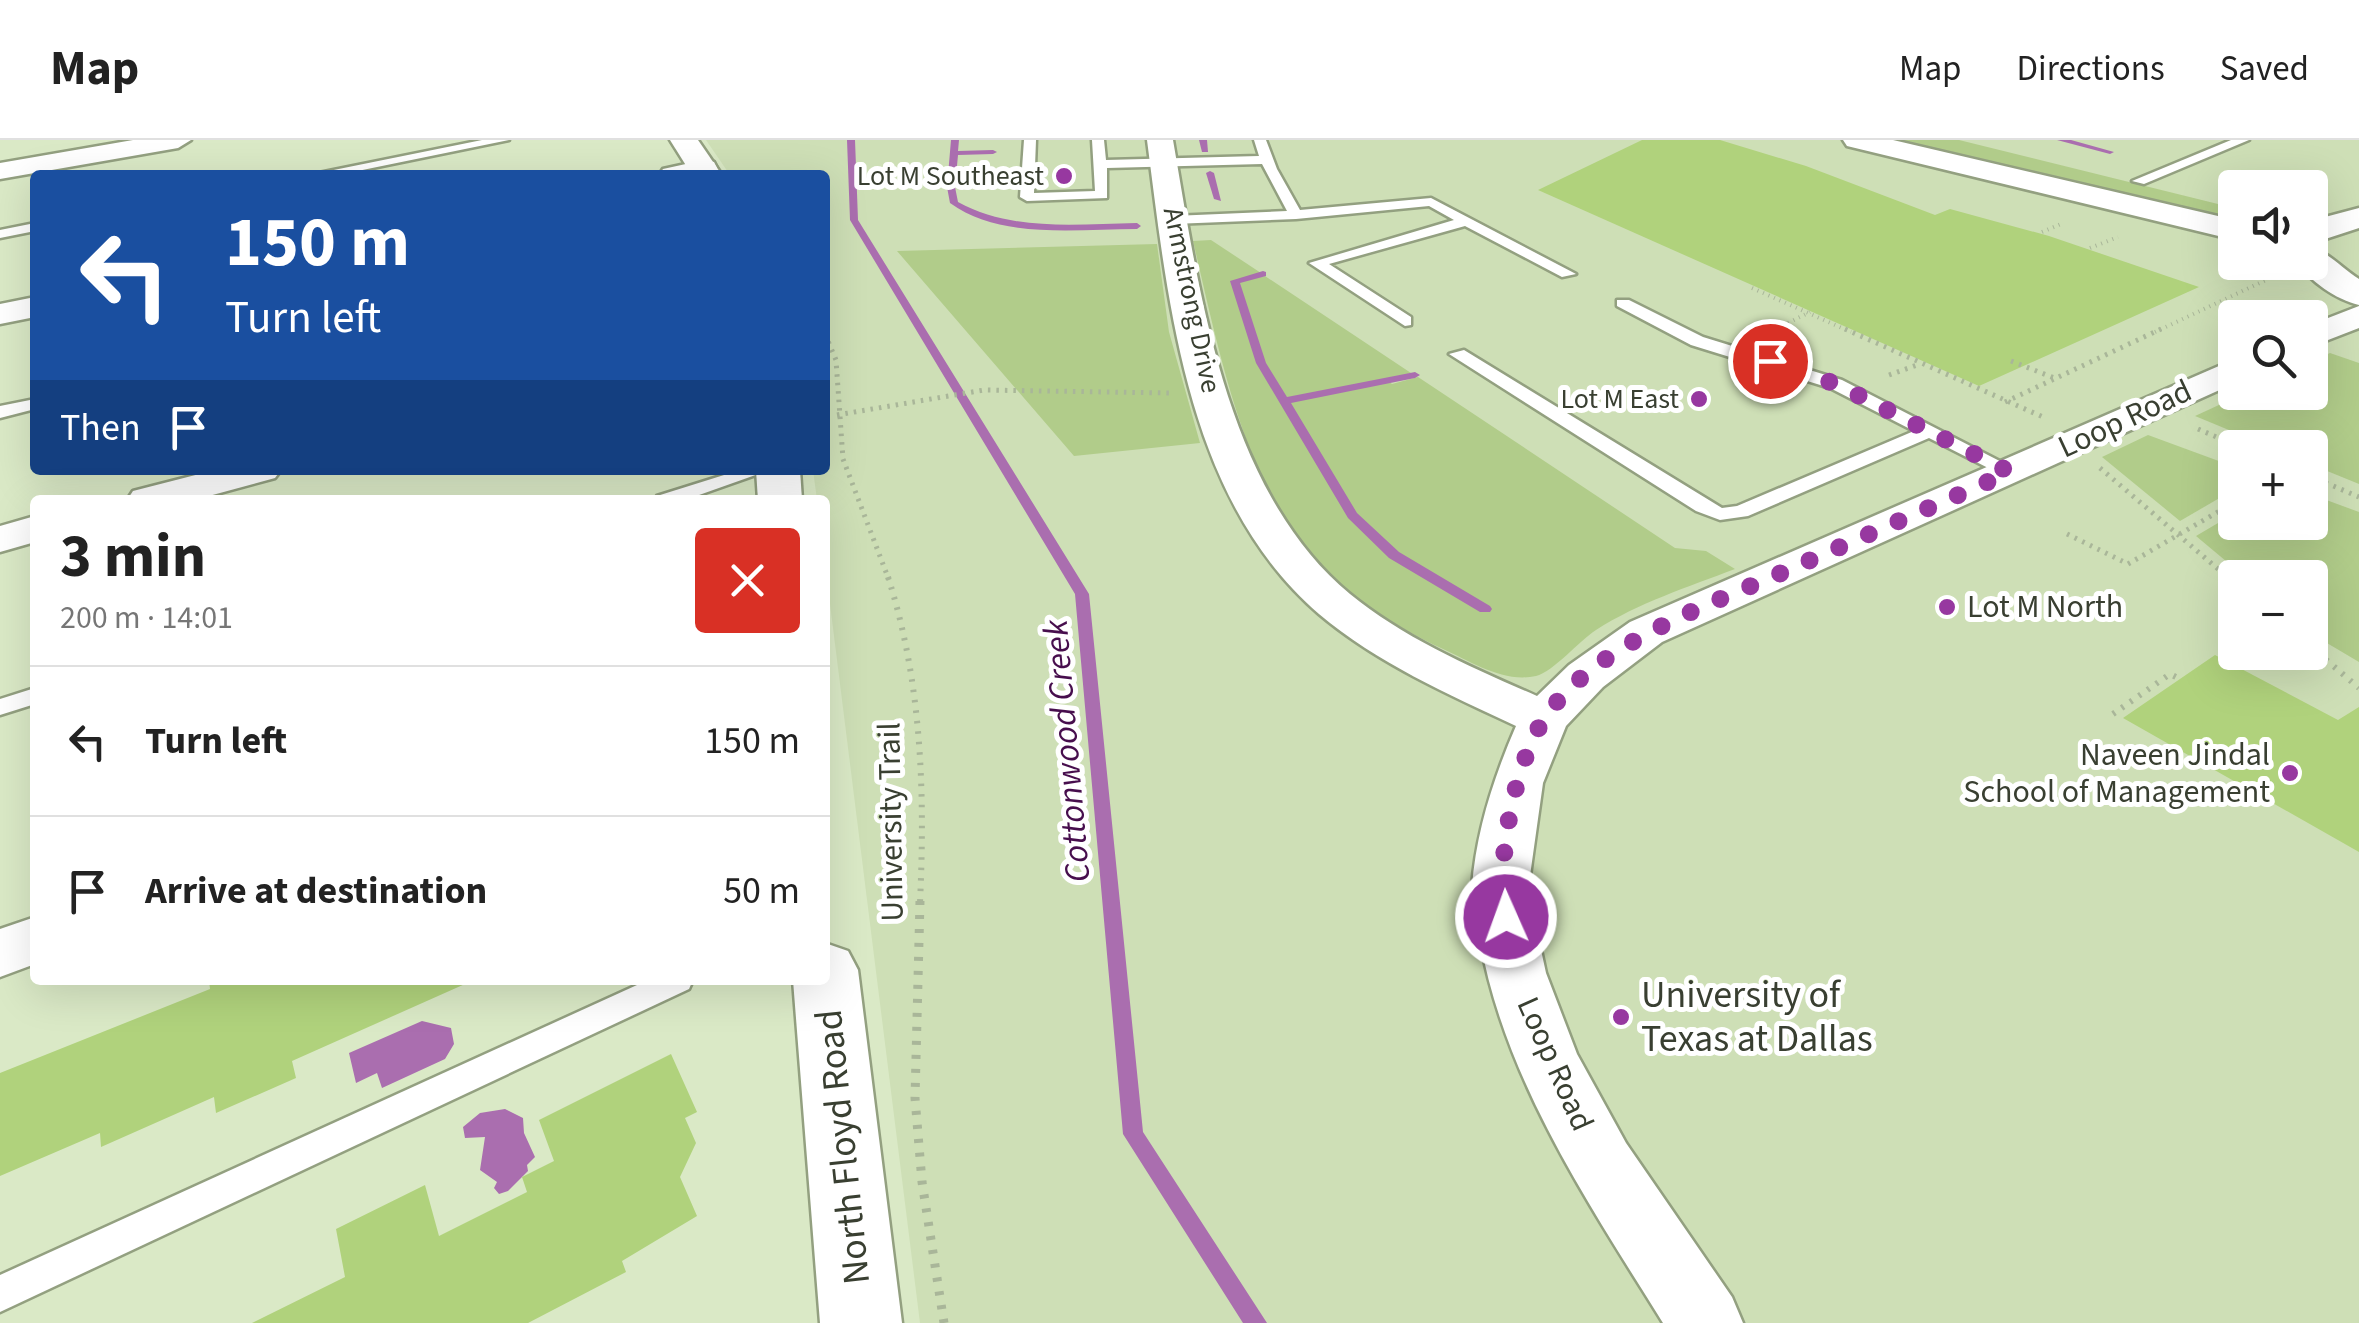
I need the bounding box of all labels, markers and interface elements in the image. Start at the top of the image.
text: Map [50,35,139,103]
text: Map [1899,44,1962,94]
text: Directions [2017,44,2165,94]
text: Saved [2220,44,2309,94]
place label: Lot M Southeast [857,156,1045,196]
marker: Lot M Southeast [1053,165,1075,187]
map controls [2218,170,2328,670]
button: sound [2218,170,2328,280]
text: 150 m [225,193,410,293]
street label: Armstrong Drive [1153,203,1231,397]
icon: left [60,210,190,340]
text: Turn left [225,286,381,350]
button: search [2218,300,2328,410]
pin [1728,319,1813,404]
icon: arrive [1743,334,1798,389]
street label: Loop Road [2051,368,2199,470]
place label: Lot M East [1561,379,1680,419]
marker: Lot M East [1688,388,1710,410]
icon: arrive [161,400,216,455]
text: Then [60,401,141,455]
button: + [2218,430,2328,540]
text: 3 min [60,515,206,600]
button: close [695,528,800,633]
button: − [2218,560,2328,670]
place label: Lot M North [1967,584,2123,630]
text: 200 m · 14:01 [60,595,233,641]
marker: Lot M North [1936,596,1958,618]
water label: Cottonwood Creek [1031,616,1103,884]
icon: left [60,714,115,769]
text: Turn left [145,714,287,768]
text: 150 m [704,714,800,768]
street label: University Trail [866,722,916,922]
place label: Naveen Jindal School of Management [1963,732,2270,815]
marker: Naveen Jindal School of Management [2279,762,2301,784]
icon: arrive [60,864,115,919]
text: Arrive at destination [145,864,487,918]
text: 50 m [723,864,800,918]
position arrow [1454,865,1558,969]
place label: University of Texas at Dallas [1641,968,1873,1066]
street label: Loop Road [1505,989,1605,1139]
marker: University of Texas at Dallas [1610,1006,1632,1028]
street label: North Floyd Road [802,1007,884,1287]

